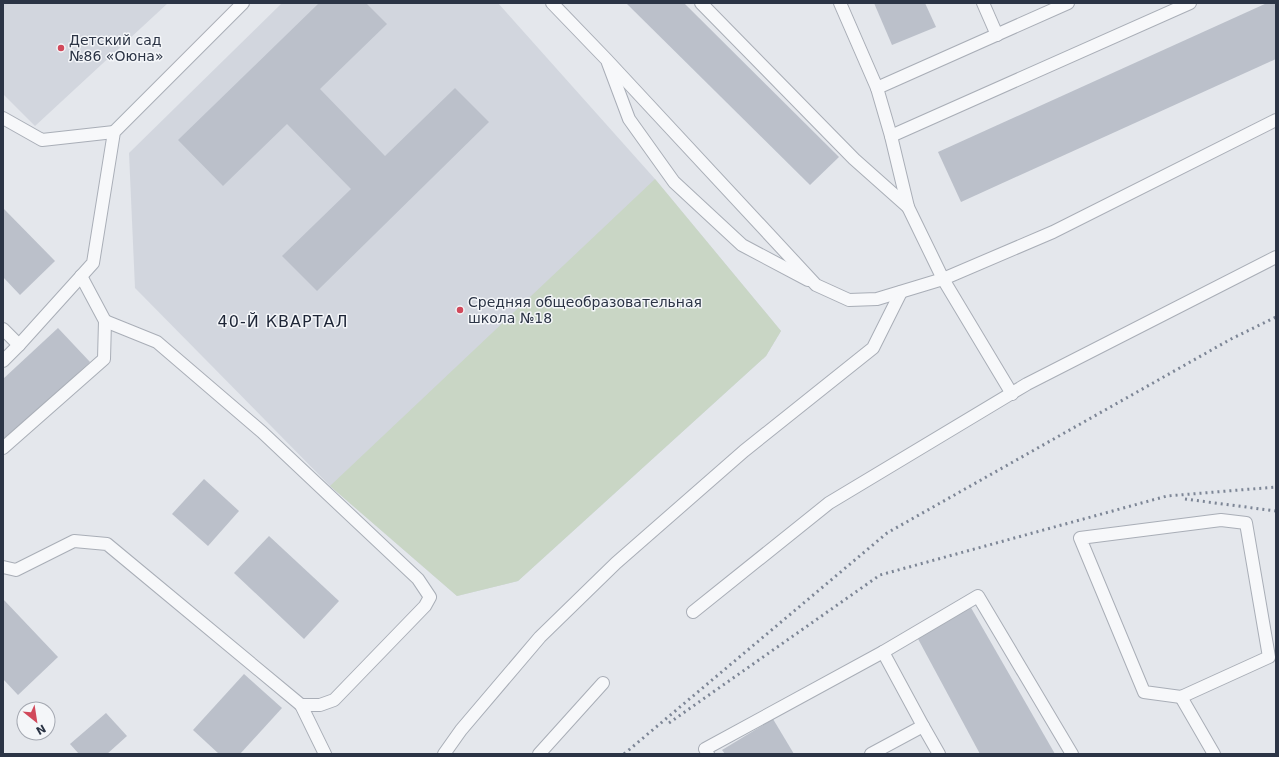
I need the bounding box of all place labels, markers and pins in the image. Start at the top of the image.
place label: Детский сад №86 «Оюна» [69,32,164,64]
marker: Детский сад №86 «Оюна» [56,43,66,53]
place label: Средняя общеобразовательная школа №18 [468,294,702,326]
marker: Средняя общеобразовательная школа №18 [455,305,465,315]

